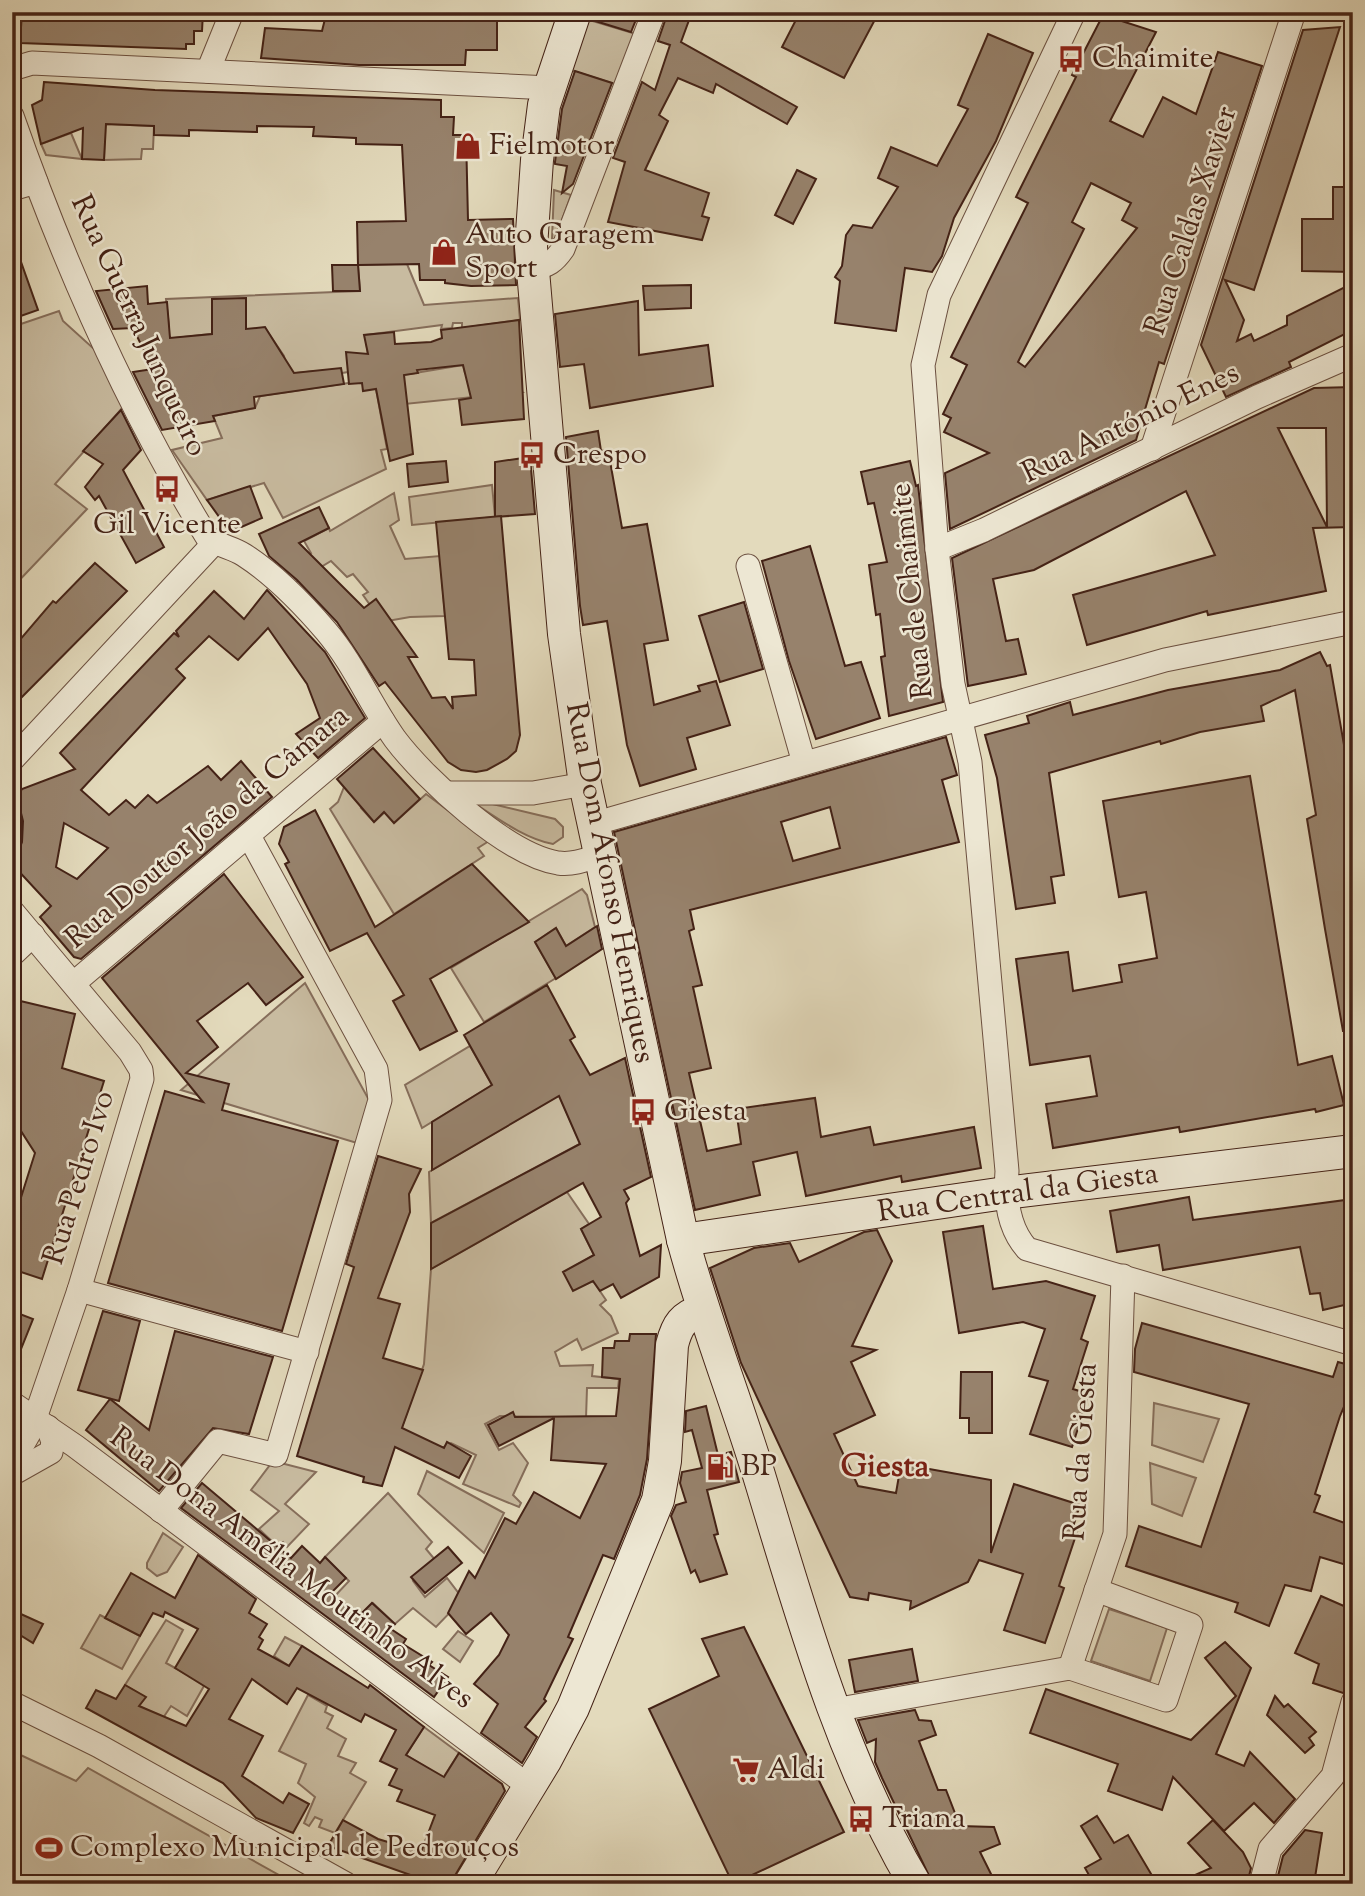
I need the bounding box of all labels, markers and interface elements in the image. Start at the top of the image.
place label: Chaimite [1092,38,1214,81]
bus stop icon: Chaimite [1056,44,1086,74]
street label: Rua Caldas Xavier [1135,101,1249,341]
place label: Fielmotor [489,125,614,168]
shop icon: Fielmotor [453,131,483,161]
street label: Rua Guerra Junqueiro [59,188,217,464]
place label: Auto Garagem Sport [465,214,655,291]
shop icon: Auto Garagem Sport [429,237,459,267]
street label: Rua António Enes [1015,353,1247,495]
place label: Crespo [553,434,647,477]
bus stop icon: Crespo [517,440,547,470]
bus stop icon: Gil Vicente [152,474,182,504]
street label: Rua de Chaimite [880,481,946,701]
place label: Gil Vicente [93,504,241,547]
street label: Rua Doutor João da Câmara [57,696,360,960]
street label: Rua Dom Afonso Henriques [553,699,665,1067]
street label: Rua Pedro Ivo [33,1086,127,1270]
place label: Giesta [664,1091,747,1134]
bus stop icon: Giesta [628,1097,658,1127]
street label: Rua Central da Giesta [875,1153,1161,1235]
street label: Rua da Giesta [1054,1362,1110,1542]
street label: Rua Dona Amélia Moutinho Alves [100,1417,482,1721]
district label: Giesta [841,1445,929,1491]
place label: BP [741,1446,777,1489]
fuel station icon: BP [705,1452,735,1482]
place label: Aldi [767,1749,825,1792]
supermarket icon: Aldi [731,1755,761,1785]
place label: Triana [882,1798,966,1841]
bus stop icon: Triana [846,1804,876,1834]
place label: Complexo Municipal de Pedrouços [70,1827,519,1870]
sports icon: Complexo Municipal de Pedrouços [34,1833,64,1863]

